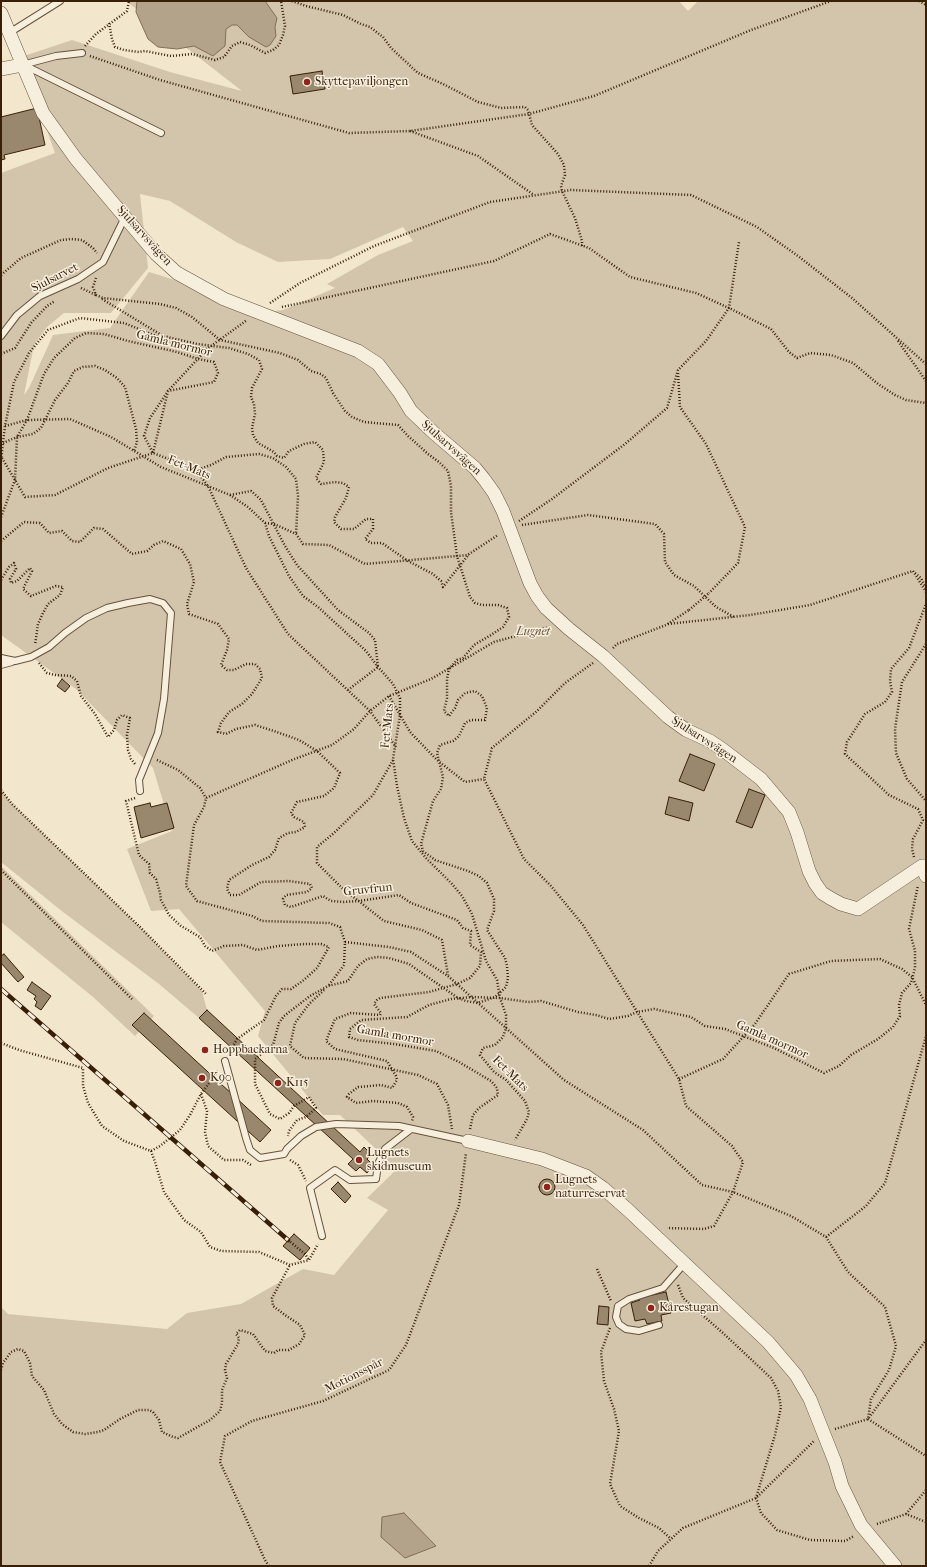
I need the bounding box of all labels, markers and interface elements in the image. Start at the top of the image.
place label: Skyttepaviljongen [315,75,408,89]
marker: Skyttepaviljongen [302,77,312,87]
street label: Sjulsarvsvägen [113,203,175,269]
street label: Sjulsarvet [29,260,81,296]
street label: Gamla mormor [135,328,213,360]
street label: Sjulsarvsvägen [418,417,484,479]
street label: Fet-Mats [165,453,213,483]
park label: Lugnet [516,625,550,639]
street label: Fet-Mats [378,703,398,749]
street label: Sjulsarvsvägen [668,713,740,767]
street label: Gruvfrun [343,880,393,900]
street label: Gamla mormor [734,1018,810,1062]
street label: Gamla mormor [356,1022,434,1050]
place label: Hoppbackarna [213,1043,288,1057]
marker: Hoppbackarna [200,1045,210,1055]
street label: Fet-Mats [489,1053,531,1095]
place label: K90 [210,1071,232,1085]
marker: K90 [197,1073,207,1083]
place label: K115 [286,1076,308,1090]
marker: K115 [273,1078,283,1088]
place label: Lugnets skidmuseum [367,1146,431,1174]
marker: Lugnets skidmuseum [354,1155,364,1165]
place label: Lugnets naturreservat [555,1173,626,1201]
marker: Lugnets naturreservat [542,1182,552,1192]
place label: Kårestugan [659,1301,719,1315]
marker: Kårestugan [646,1303,656,1313]
street label: Motionsspår [322,1355,386,1397]

